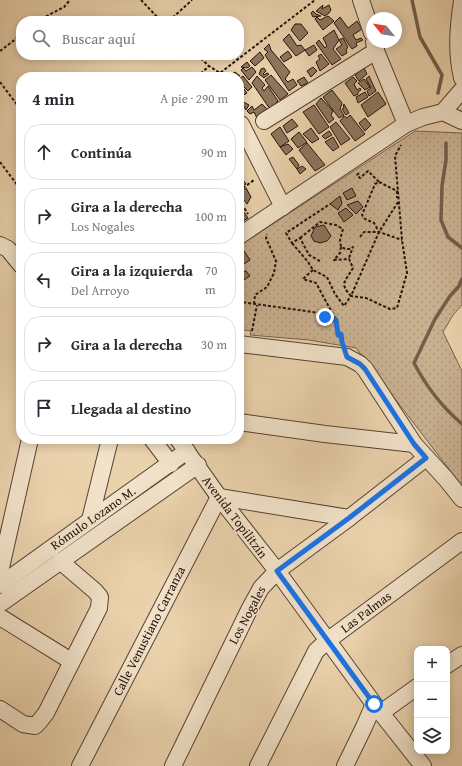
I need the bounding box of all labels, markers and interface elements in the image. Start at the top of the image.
north arrow [366,12,402,48]
search box [16,16,244,60]
icon: search [30,27,52,49]
text: Buscar aquí [62,28,135,49]
text: 4 min [32,86,74,111]
text: A pie · 290 m [160,89,228,108]
icon: ahead [33,141,55,163]
text: Continúa [71,142,132,163]
text: 90 m [201,143,227,162]
text: Gira a la derecha [71,196,182,217]
icon: right [33,205,55,227]
text: 100 m [195,207,227,226]
text: Los Nogales [71,217,135,236]
text: Gira a la izquierda [71,260,193,281]
text: 70 m [205,261,218,299]
icon: left [33,269,55,291]
text: Del Arroyo [71,281,129,300]
route end [316,308,334,326]
icon: right [33,333,55,355]
text: Gira a la derecha [71,334,182,355]
text: 30 m [201,335,227,354]
icon: arrive [33,397,55,419]
text: Llegada al destino [71,398,191,419]
street label: Avenida Topilitzín [198,472,273,563]
street label: Rómulo Lozano M. [46,481,140,555]
street label: Calle Venustiano Carranza [108,562,190,699]
street label: Los Nogales [224,582,270,648]
street label: Las Palmas [337,587,395,637]
map controls [414,646,450,754]
button: + [414,646,450,682]
button: − [414,682,450,718]
route start [365,695,383,713]
button: layers [414,718,450,754]

